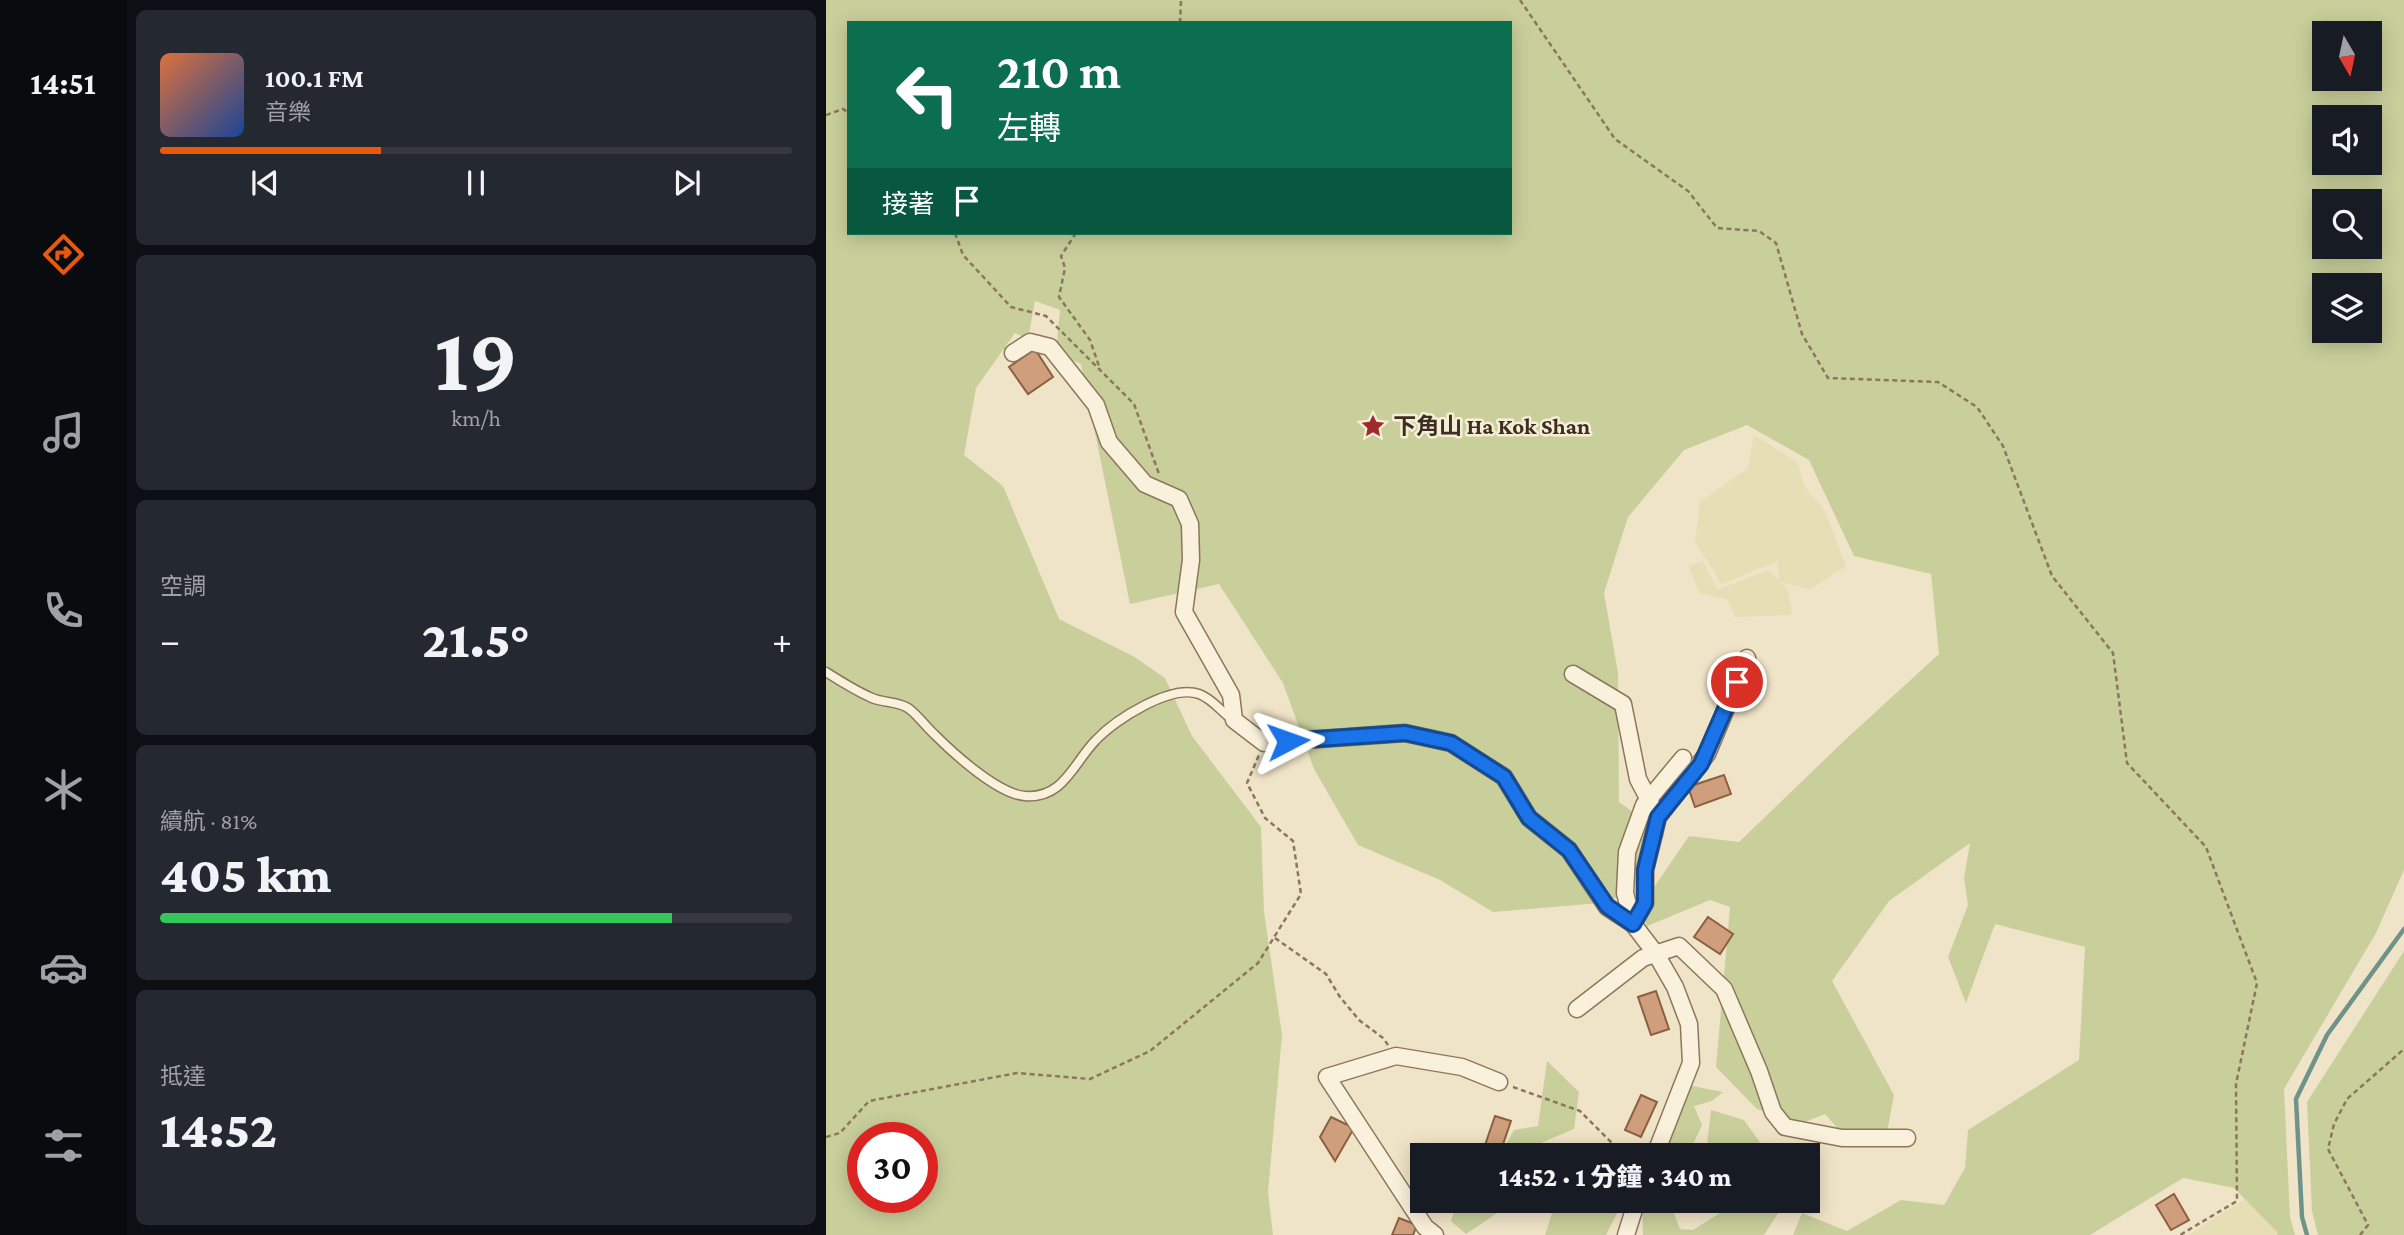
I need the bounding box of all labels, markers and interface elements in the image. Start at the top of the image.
north arrow [2312,21,2382,91]
map controls [2312,21,2382,343]
text: 210 m [997,44,1121,99]
icon: left [882,49,973,140]
text: 100.1 FM [265,64,364,93]
text: 14:51 [30,65,96,101]
text: 音樂 [265,99,311,125]
button: sound [2312,105,2382,175]
text: 左轉 [997,110,1061,146]
icon: previous [246,164,284,202]
icon: pause [457,164,495,202]
icon: next [668,164,706,202]
icon: arrive [948,182,986,220]
button: search [2312,189,2382,259]
text: 接著 [882,190,934,219]
icon: directions [39,230,88,279]
button: layers [2312,273,2382,343]
text: 19 [434,308,518,410]
text: km/h [451,405,501,431]
icon: music [39,408,88,457]
place icon: 下角山 Ha Kok Shan [1359,412,1387,440]
place label: 下角山 Ha Kok Shan [1393,413,1590,439]
text: 空調 [160,573,206,599]
icon: phone [39,586,88,635]
text: 21.5° [422,610,530,668]
text: − [160,619,180,661]
text: + [772,619,792,661]
pin [1707,652,1767,712]
icon: arrive [1718,663,1756,701]
position arrow [1251,704,1325,778]
icon: climate [39,765,88,814]
text: 續航 · 81% [160,808,257,834]
text: 405 km [160,845,331,903]
icon: car [39,943,88,992]
text: 抵達 [160,1063,206,1089]
text: 14:52 [160,1100,277,1158]
icon: filters [39,1121,88,1170]
speed limit sign: 30 [847,1122,938,1213]
text: 14:52 · 1 分鐘 · 340 m [1499,1163,1731,1192]

